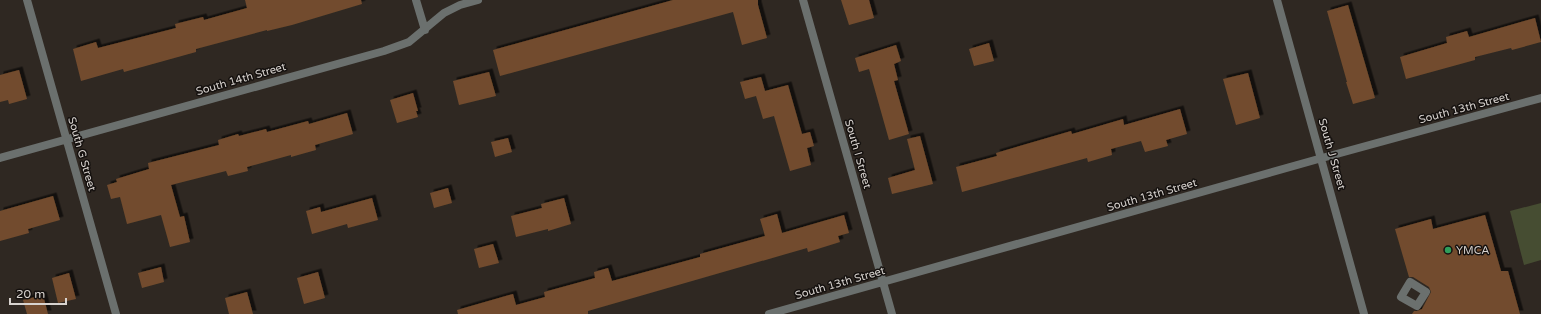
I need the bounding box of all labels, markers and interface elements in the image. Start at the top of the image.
street label: South 14th Street [195,60,287,98]
street label: South 13th Street [1417,90,1511,126]
street label: South G Street [65,115,99,193]
street label: South J Street [1316,117,1348,191]
street label: South I Street [842,118,874,190]
street label: South 13th Street [1106,176,1198,214]
place label: YMCA [1456,244,1490,257]
marker: YMCA [1443,245,1453,255]
street label: South 13th Street [794,264,886,302]
scale bar [10,280,66,306]
text: 20 m [16,287,45,301]

